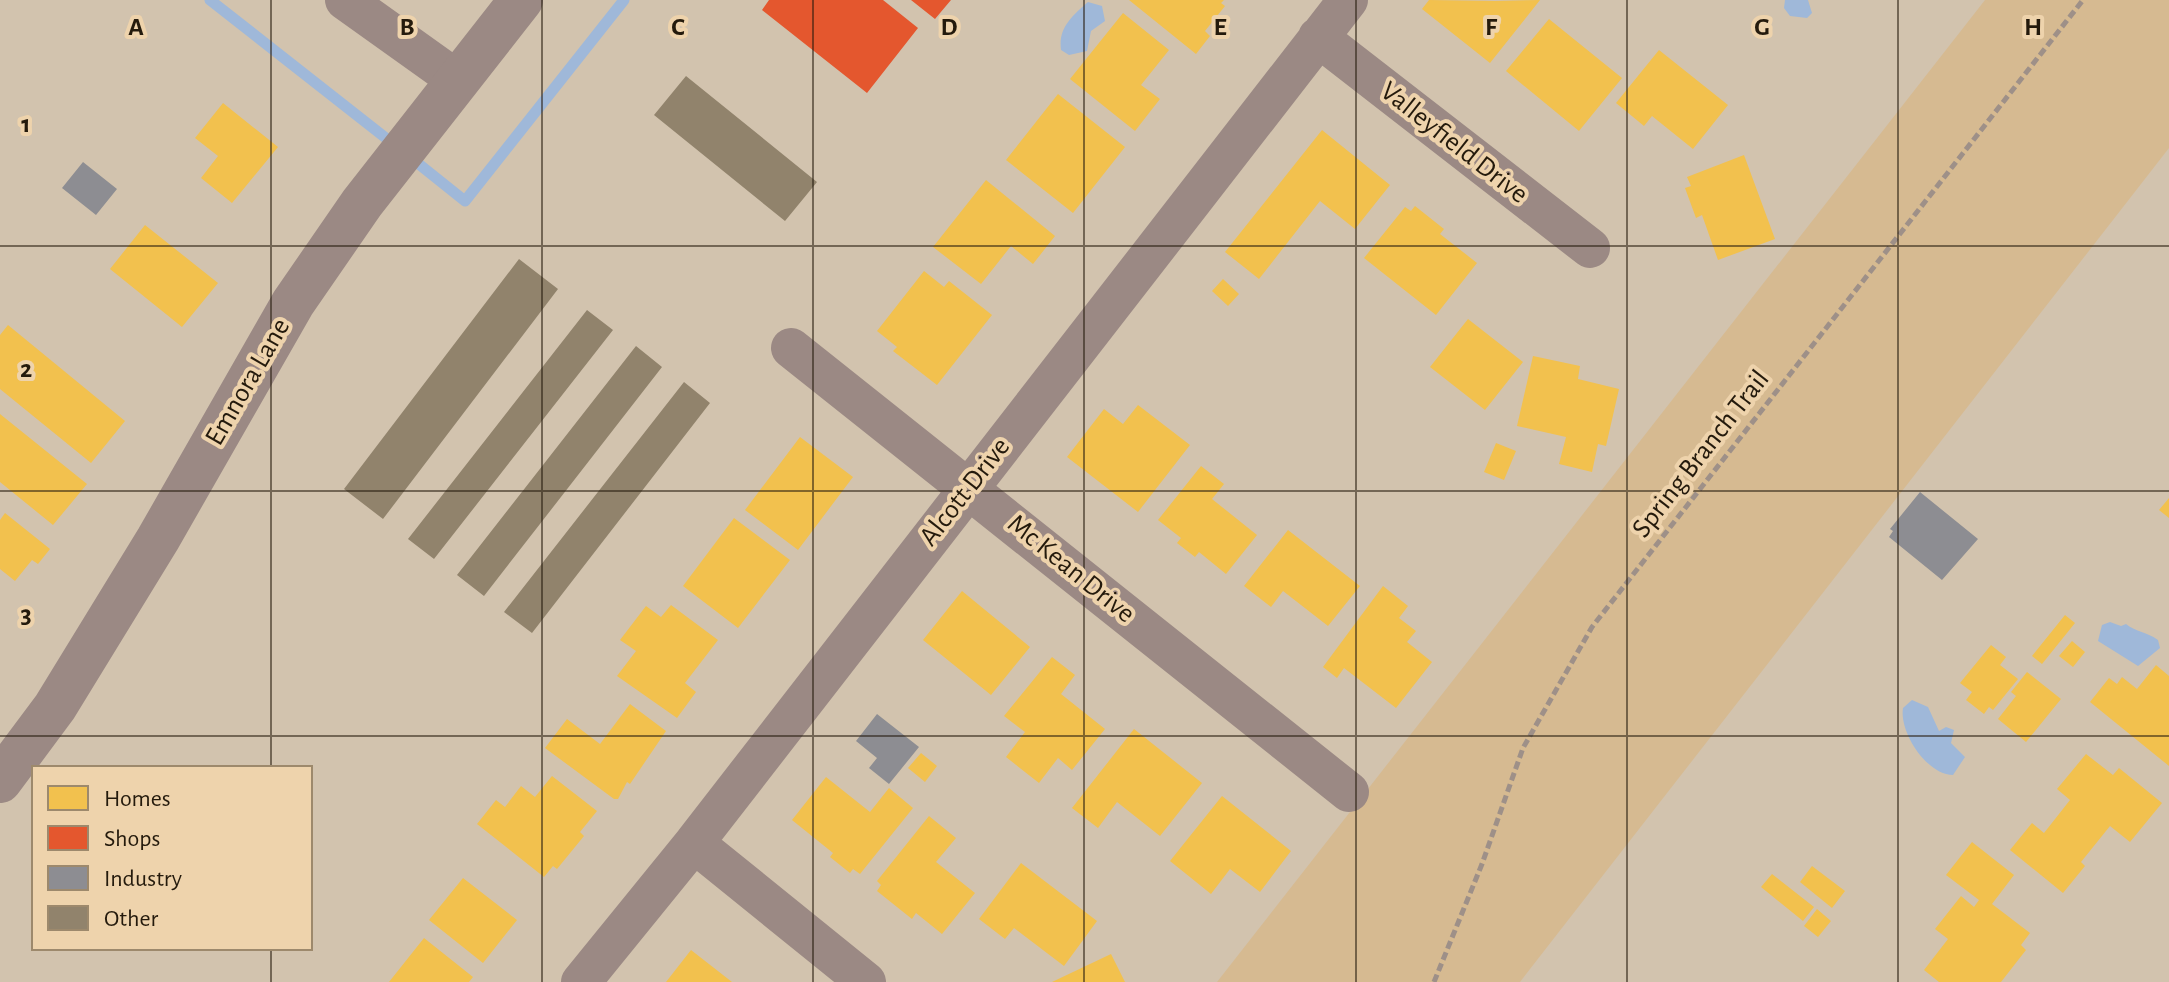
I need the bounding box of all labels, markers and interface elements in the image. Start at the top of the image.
text: A [128,14,144,40]
text: B [399,14,415,40]
text: C [671,14,685,40]
text: D [940,14,958,40]
text: E [1213,14,1227,40]
text: F [1485,14,1498,40]
text: G [1754,14,1770,40]
text: H [2024,14,2042,40]
street label: Valleyfield Drive [1375,77,1533,209]
text: 1 [21,111,31,137]
street label: Emnora Lane [201,314,295,450]
text: 2 [20,356,32,382]
street label: Spring Branch Trail [1627,365,1775,543]
street label: Alcott Drive [914,433,1016,551]
street label: Mc Kean Drive [1002,510,1140,628]
text: 3 [20,602,32,628]
legend [32,766,312,950]
text: Homes [104,787,171,811]
text: Shops [104,827,160,851]
text: Industry [104,867,182,891]
text: Other [104,907,158,931]

